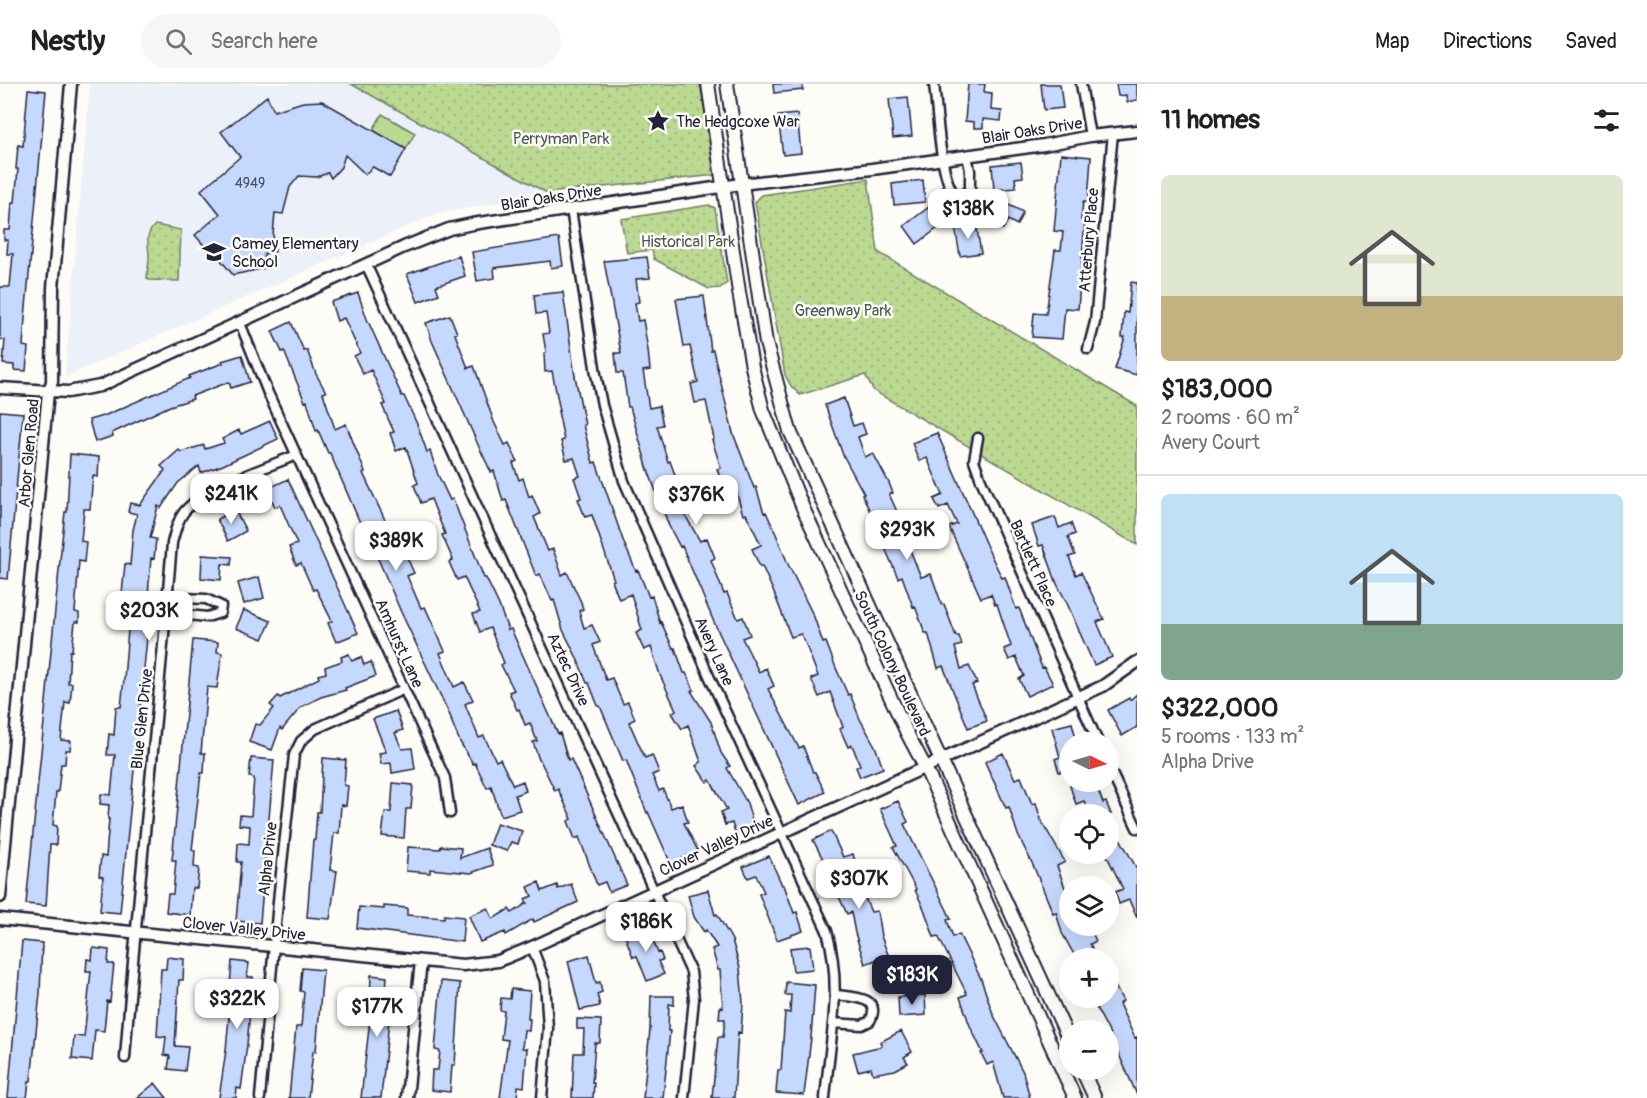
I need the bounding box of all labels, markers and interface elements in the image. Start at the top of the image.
search box [141,14,561,68]
text: Nestly [30,24,105,59]
icon: search [162,25,195,58]
text: Search here [210,27,318,55]
text: Map [1375,28,1410,55]
text: Directions [1443,28,1532,55]
text: Saved [1565,28,1617,55]
text: 11 homes [1161,104,1260,136]
icon: filters [1590,104,1623,137]
place icon: The Hedgcoxe War [645,108,671,134]
place label: The Hedgcoxe War [676,112,800,132]
street label: Blair Oaks Drive [981,113,1084,149]
park label: Perryman Park [513,129,610,149]
house number: 4949 [235,175,265,192]
street label: Blair Oaks Drive [500,180,603,216]
street label: Atterbury Place [1074,187,1104,293]
pin: $138K [926,189,1010,240]
text: $138K [942,196,994,221]
icon: home [1338,214,1446,322]
park label: Historical Park [641,232,736,252]
place label: Camey Elementary School [232,234,359,272]
school or university icon: Camey Elementary School [201,239,227,265]
park label: Greenway Park [794,301,892,321]
text: $183,000 [1161,373,1273,405]
street label: Arbor Glen Road [14,398,44,508]
text: 2 rooms · 60 m² [1161,405,1300,430]
text: Avery Court [1161,430,1260,455]
pin: $241K [189,474,273,525]
pin: $376K [654,475,738,526]
text: $241K [204,481,258,506]
text: $376K [668,482,724,507]
pin: $293K [865,510,949,561]
text: $293K [879,517,935,542]
street label: Bartlett Place [1005,517,1061,610]
pin: $389K [354,521,438,572]
text: $389K [369,528,423,553]
icon: home [1338,533,1446,641]
street label: South Colony Boulevard [850,587,935,739]
pin: $203K [107,591,191,642]
street label: Amhurst Lane [371,596,428,691]
text: $203K [120,598,178,623]
street label: Avery Lane [690,614,738,689]
street label: Aztec Drive [542,630,594,709]
street label: Blue Glen Drive [127,668,157,770]
text: $322,000 [1161,692,1279,724]
text: 5 rooms · 133 m² [1161,724,1304,749]
north arrow [1059,732,1119,792]
map controls [1059,732,1119,1080]
text: Alpha Drive [1161,749,1254,774]
button: locate [1059,804,1119,864]
street label: Clover Valley Drive [656,811,777,881]
street label: Alpha Drive [254,821,282,897]
pin: $307K [817,859,901,910]
text: $307K [830,866,888,891]
button: layers [1059,876,1119,936]
pin: $186K [604,902,688,953]
text: $186K [620,909,672,934]
street label: Clover Valley Drive [181,913,306,945]
button: + [1059,948,1119,1008]
pin: $183K [870,955,954,1006]
text: $183K [886,962,938,987]
pin: $322K [195,979,279,1030]
text: $322K [209,986,265,1011]
pin: $177K [335,987,419,1038]
text: $177K [351,994,403,1019]
button: − [1059,1020,1119,1080]

